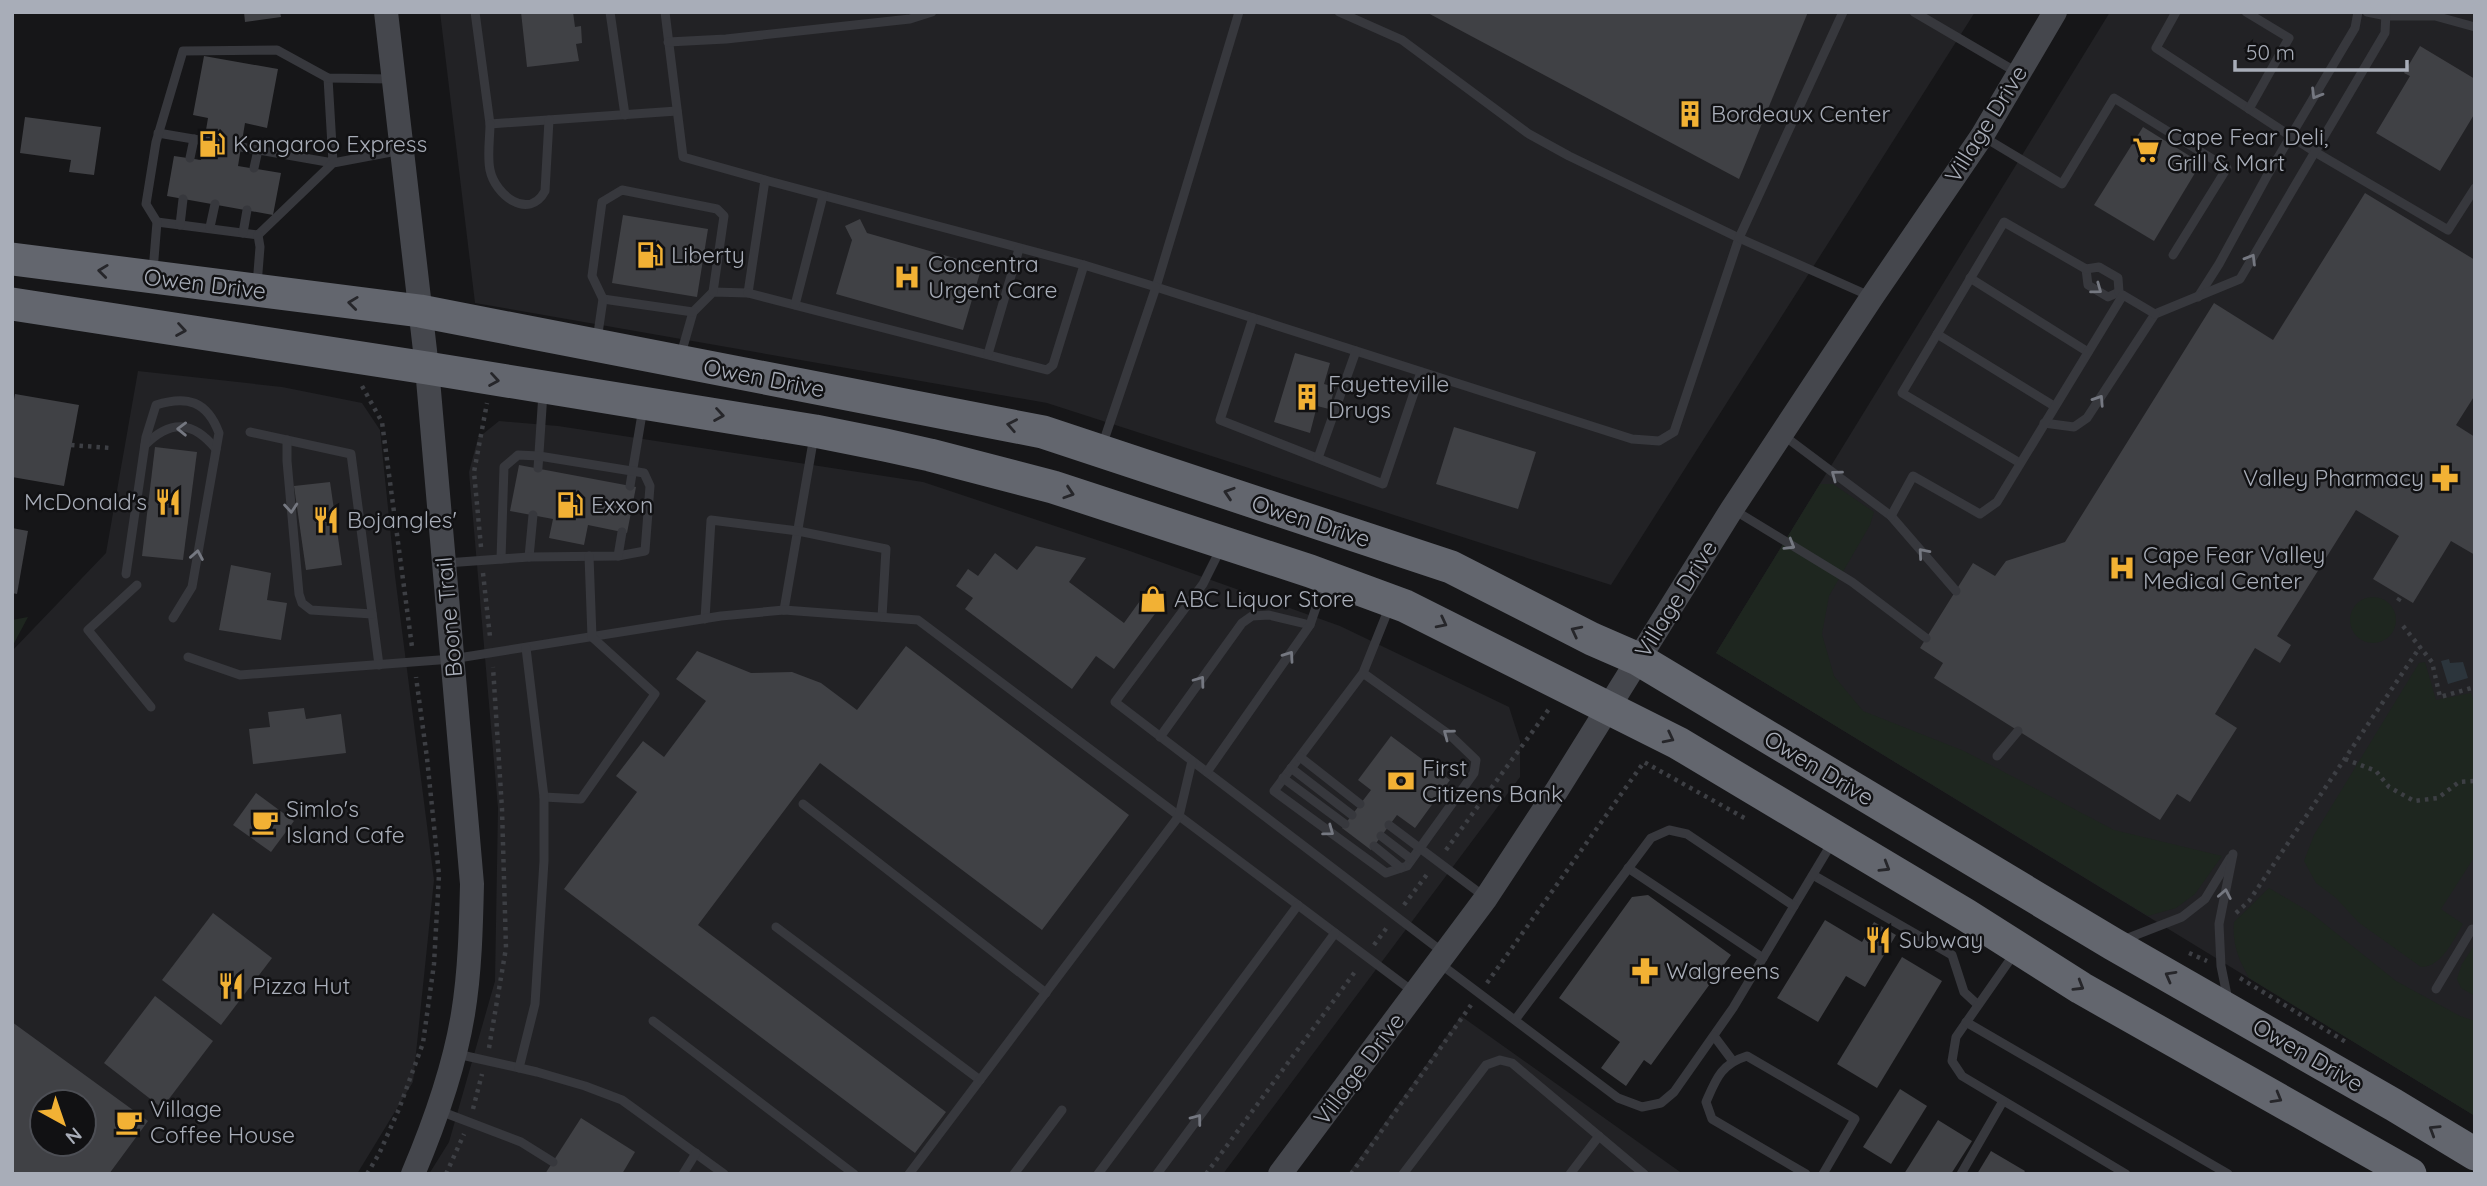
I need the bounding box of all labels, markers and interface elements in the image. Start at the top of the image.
scale bar [2235,28,2406,72]
text: 50 m [2246,39,2295,65]
street label: Village Drive [1938,60,2033,188]
one-way arrow [2311,87,2324,100]
building icon: Bordeaux Center [1675,99,1705,129]
place label: Bordeaux Center [1711,99,1890,128]
place label: Cape Fear Deli, Grill & Mart [2167,122,2328,177]
fuel station icon: Kangaroo Express [197,129,227,159]
place label: Kangaroo Express [233,129,427,158]
supermarket icon: Cape Fear Deli, Grill & Mart [2131,135,2161,165]
fuel station icon: Liberty [635,240,665,270]
place label: Liberty [671,240,745,269]
place label: Concentra Urgent Care [928,249,1057,304]
one-way arrow [2243,254,2256,267]
street label: Owen Drive [142,262,268,305]
hospital icon: Concentra Urgent Care [892,262,922,292]
one-way arrow [97,263,108,278]
one-way arrow [2090,281,2102,293]
one-way arrow [347,295,358,310]
one-way arrow [176,322,187,337]
street label: Owen Drive [701,352,827,403]
place label: Fayetteville Drugs [1328,369,1449,424]
one-way arrow [488,372,500,387]
building icon: Fayetteville Drugs [1292,382,1322,412]
one-way arrow [2091,394,2104,407]
one-way arrow [713,407,725,422]
one-way arrow [1006,419,1018,434]
one-way arrow [176,421,187,436]
place label: Valley Pharmacy [2243,463,2424,492]
pharmacy icon: Valley Pharmacy [2430,463,2460,493]
one-way arrow [1831,471,1844,484]
one-way arrow [1063,484,1075,499]
place label: McDonald's [24,487,147,516]
restaurant icon: McDonald's [153,487,183,517]
one-way arrow [1223,487,1235,501]
street label: Owen Drive [1248,488,1374,553]
fuel station icon: Exxon [555,490,585,520]
place label: Exxon [591,490,653,519]
one-way arrow [283,503,298,514]
restaurant icon: Bojangles' [311,505,341,535]
place label: Bojangles' [347,505,457,534]
street label: Village Drive [1628,535,1723,663]
one-way arrow [1783,537,1796,550]
place label: Cape Fear Valley Medical Center [2143,540,2325,595]
one-way arrow [1919,549,1931,562]
one-way arrow [189,550,204,561]
hospital icon: Cape Fear Valley Medical Center [2107,553,2137,583]
street label: Boone Trail [429,556,468,678]
shop icon: ABC Liquor Store [1138,584,1168,614]
place label: ABC Liquor Store [1174,584,1354,613]
one-way arrow [1434,615,1447,629]
one-way arrow [1571,625,1583,639]
one-way arrow [1280,651,1293,664]
one-way arrow [1192,676,1205,689]
street label: Owen Drive [1759,724,1879,812]
one-way arrow [1443,729,1455,742]
one-way arrow [1662,730,1674,744]
place label: First Citizens Bank [1422,753,1563,808]
bank icon: First Citizens Bank [1386,766,1416,796]
place label: Simlo's Island Cafe [286,794,405,849]
cafe icon: Simlo's Island Cafe [250,807,280,837]
one-way arrow [1321,823,1334,835]
one-way arrow [1878,858,1891,871]
one-way arrow [2216,888,2231,900]
restaurant icon: Subway [1863,925,1893,955]
place label: Subway [1899,925,1983,954]
pharmacy icon: Walgreens [1630,956,1660,986]
place label: Walgreens [1666,956,1780,985]
restaurant icon: Pizza Hut [216,971,246,1001]
place label: Pizza Hut [252,971,351,1000]
one-way arrow [2165,971,2177,984]
one-way arrow [2071,978,2084,991]
street label: Village Drive [1307,1007,1410,1131]
street label: Owen Drive [2248,1011,2369,1098]
north arrow [28,1088,98,1158]
one-way arrow [2270,1089,2283,1102]
place label: Village Coffee House [150,1094,295,1149]
cafe icon: Village Coffee House [114,1107,144,1137]
one-way arrow [1189,1114,1202,1127]
text: N [61,1122,87,1150]
one-way arrow [2429,1125,2442,1138]

